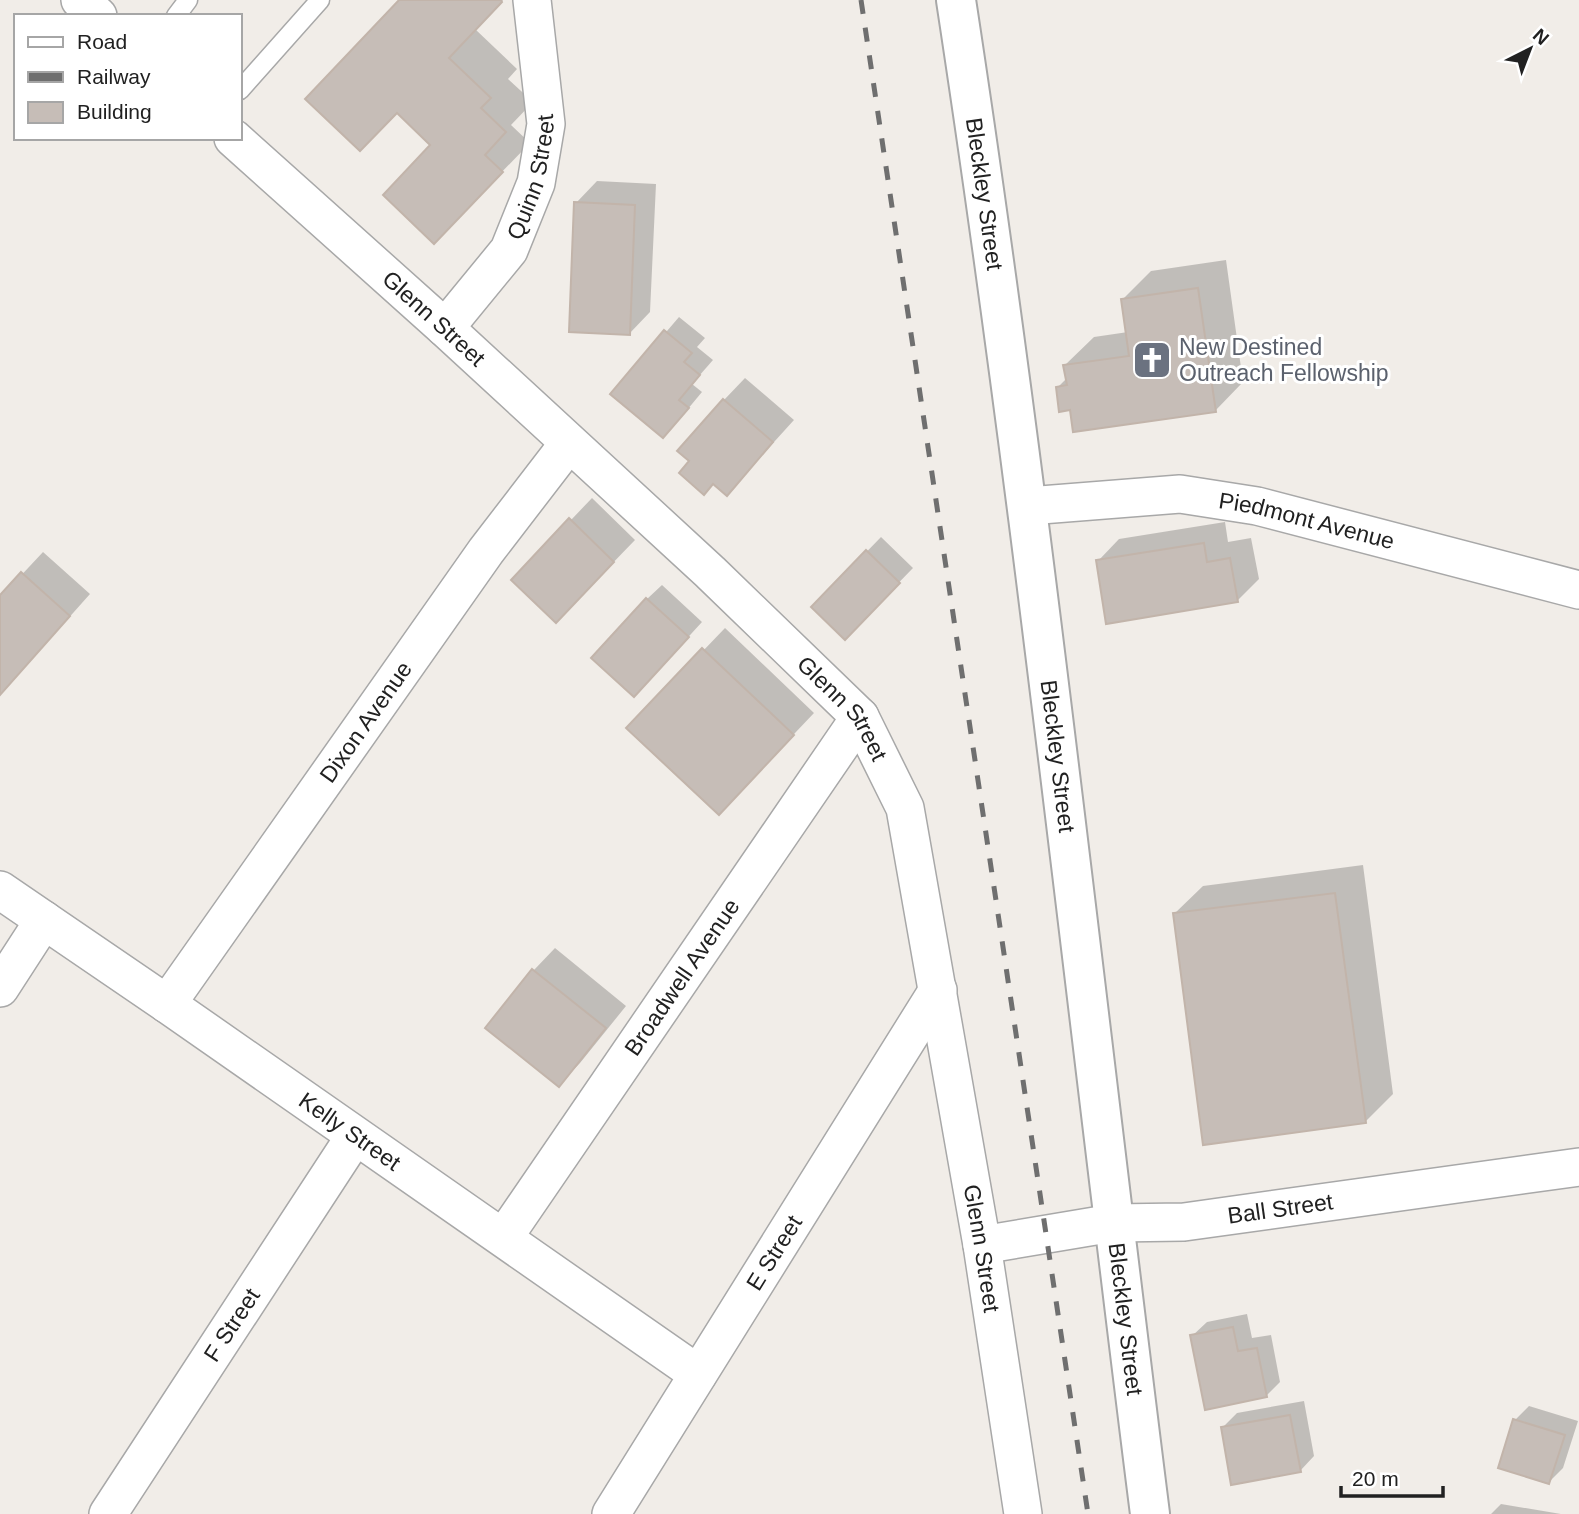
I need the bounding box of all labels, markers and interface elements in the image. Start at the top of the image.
legend [14,14,242,140]
north arrow [1495,14,1565,84]
text: N [1529,24,1553,49]
text: Road [77,30,127,53]
text: Railway [77,65,151,88]
text: Building [77,100,152,123]
street label: Quinn Street [502,112,559,243]
street label: Bleckley Street [961,116,1008,272]
street label: Glenn Street [377,265,491,372]
place label: New Destined Outreach Fellowship [1179,334,1389,386]
church icon: New Destined Outreach Fellowship [1131,339,1173,381]
street label: Piedmont Avenue [1217,487,1397,554]
street label: Glenn Street [792,651,893,765]
street label: Dixon Avenue [314,657,417,787]
street label: Bleckley Street [1036,678,1080,834]
street label: Broadwell Avenue [619,894,745,1060]
street label: Kelly Street [294,1087,406,1176]
street label: Glenn Street [959,1182,1005,1315]
street label: Ball Street [1226,1188,1335,1229]
street label: E Street [741,1210,807,1295]
street label: Bleckley Street [1104,1241,1148,1397]
street label: F Street [198,1283,265,1366]
scale bar [1341,1454,1442,1498]
text: 20 m [1352,1467,1399,1490]

